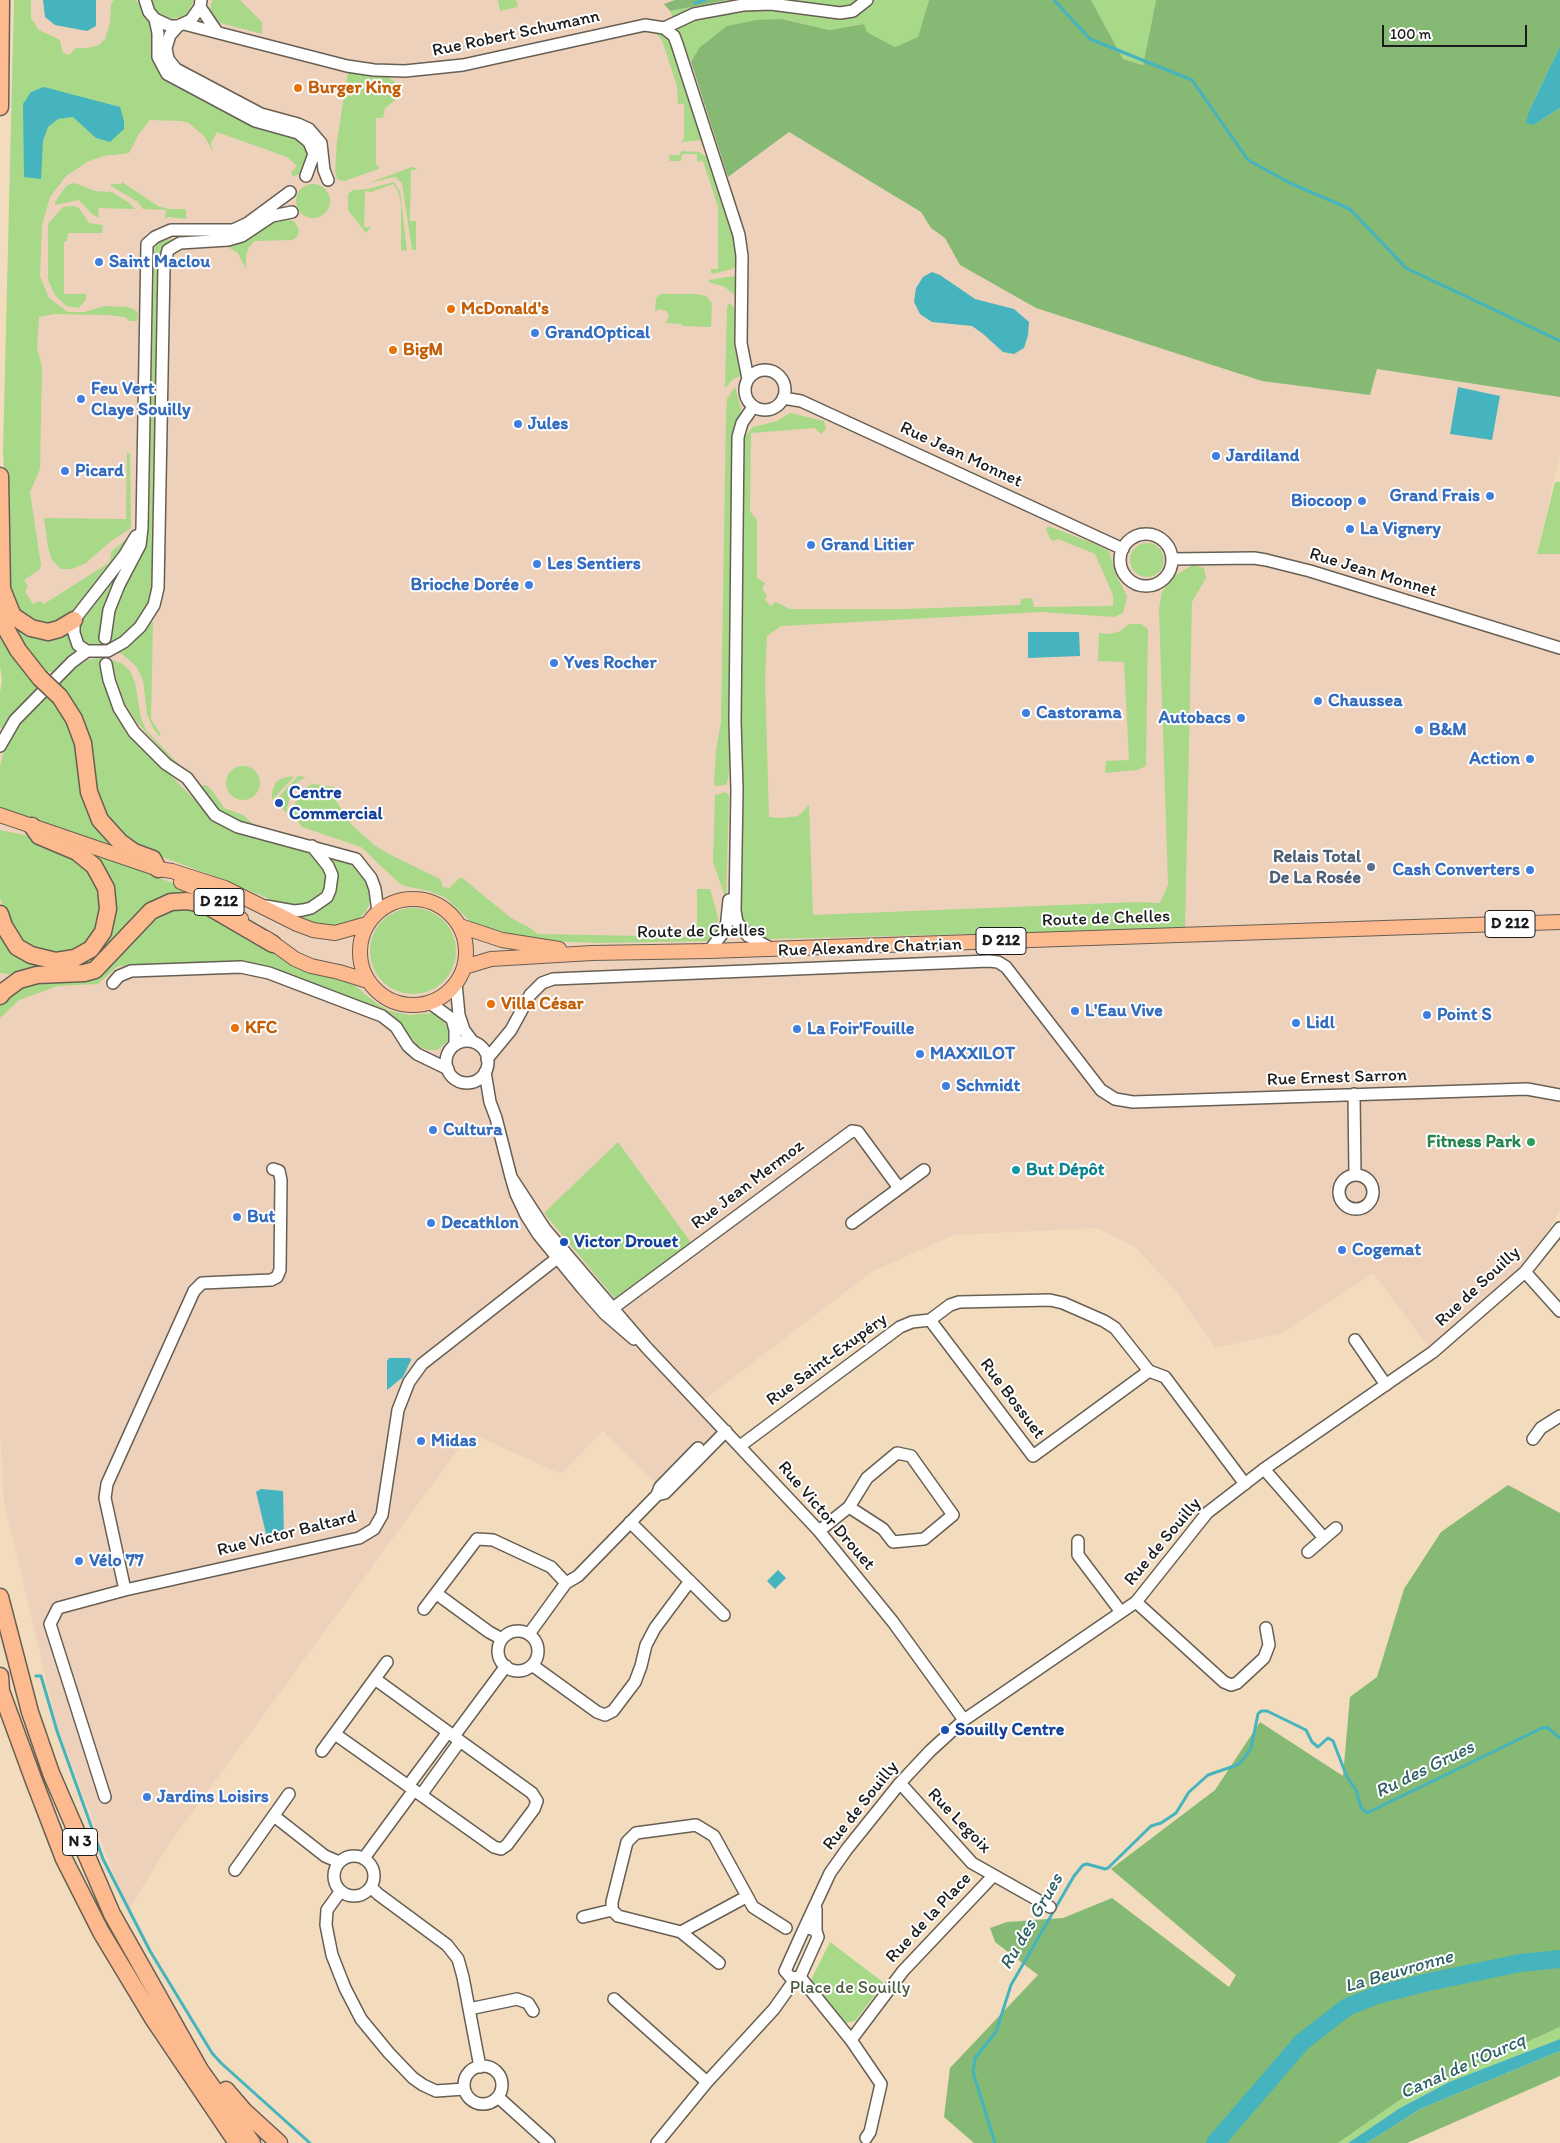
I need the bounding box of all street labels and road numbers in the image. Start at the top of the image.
street label: Rue Robert Schumann [430,6,602,62]
street label: Rue Jean Monnet [896,417,1026,493]
street label: Rue Jean Monnet [1307,543,1439,603]
road number: D 212 [194,889,244,916]
street label: Route de Chelles [1041,906,1171,932]
road number: D 212 [1485,911,1535,938]
street label: Route de Chelles [637,920,765,944]
road number: D 212 [976,928,1026,954]
street label: Rue Alexandre Chatrian [778,934,962,962]
street label: Rue Ernest Sarron [1267,1065,1407,1091]
street label: Rue Jean Mermoz [687,1136,809,1234]
street label: Rue de Souilly [1431,1242,1525,1332]
street label: Rue Saint-Exupéry [762,1309,892,1411]
street label: Rue Bossuet [975,1354,1049,1444]
street label: Rue Victor Drouet [773,1457,879,1575]
street label: Rue de Souilly [1120,1494,1206,1590]
street label: Rue Victor Baltard [215,1506,359,1562]
street label: Rue de Souilly [819,1757,903,1855]
street label: Rue Legoix [923,1784,995,1858]
road number: N 3 [62,1828,98,1855]
street label: Rue de la Place [882,1868,976,1968]

